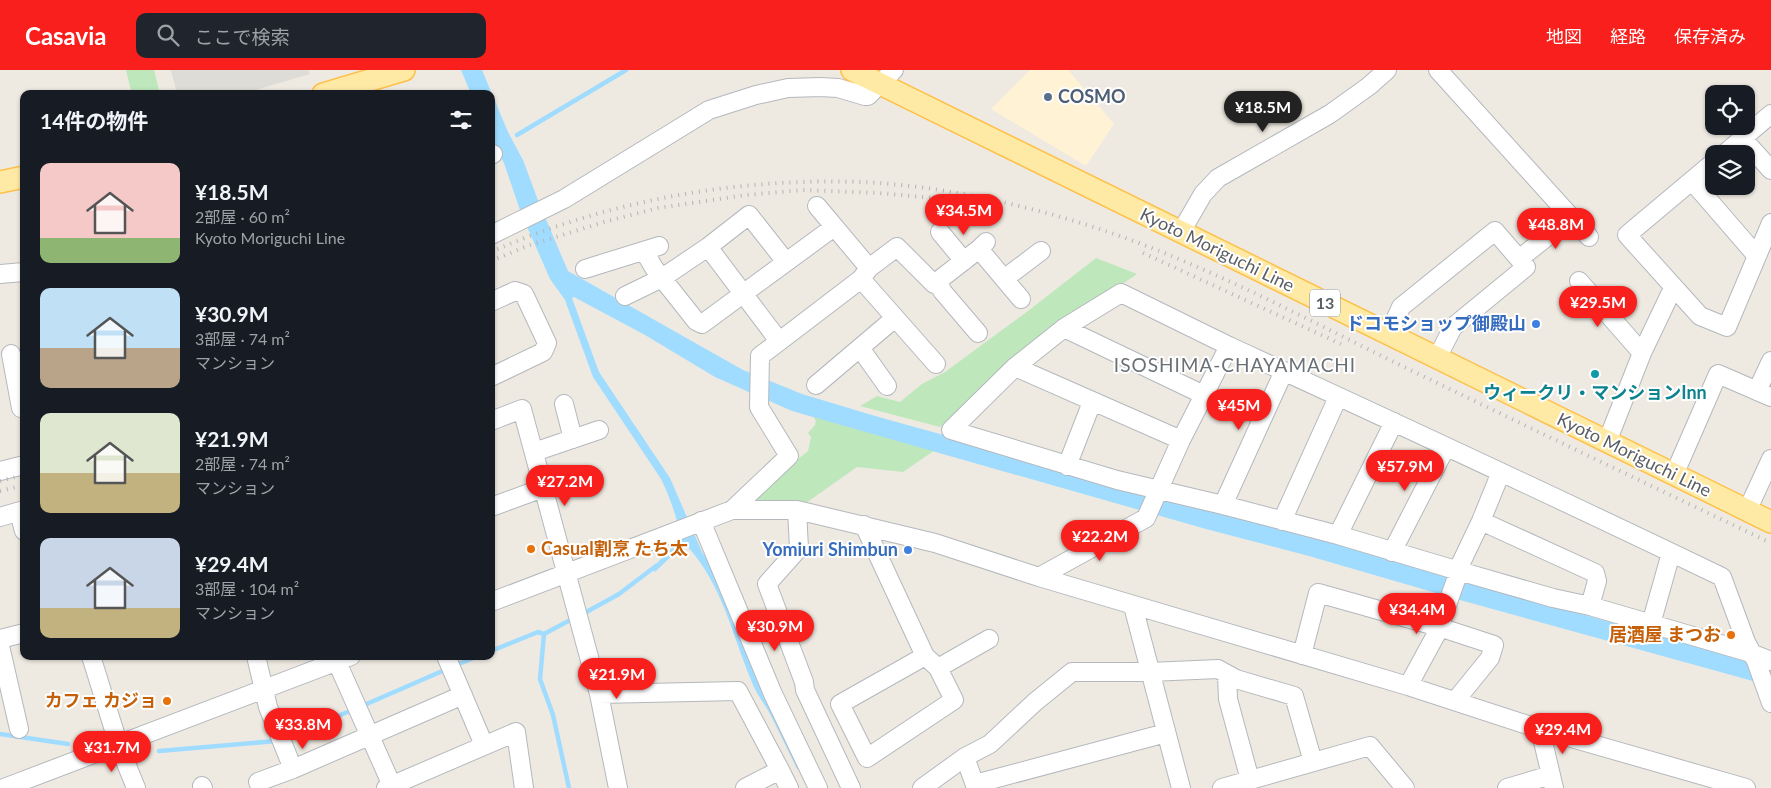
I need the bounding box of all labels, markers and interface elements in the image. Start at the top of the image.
search box [136,13,486,58]
text: Casavia [25,21,106,50]
icon: search [154,21,182,49]
text: ここで検索 [194,25,289,48]
text: 地図 [1546,25,1582,47]
text: 経路 [1610,25,1646,47]
text: 保存済み [1674,25,1746,47]
place label: COSMO [1058,85,1126,107]
map controls [1705,85,1755,195]
button: locate [1705,85,1755,135]
pin: ¥18.5M [1222,90,1304,133]
marker: COSMO [1042,91,1054,103]
text: ¥18.5M [1235,97,1291,116]
icon: filters [447,106,475,134]
text: 14件の物件 [40,108,148,133]
button: layers [1705,145,1755,195]
text: ¥18.5M [195,179,269,204]
icon: home [80,183,140,243]
pin: ¥34.5M [923,194,1005,236]
text: ¥34.5M [936,200,992,219]
street label: Kyoto Moriguchi Line [1137,202,1298,296]
text: 2部屋 · 60 m² [195,207,290,226]
pin: ¥48.8M [1515,208,1597,250]
text: ¥48.8M [1528,214,1584,233]
text: Kyoto Moriguchi Line [195,228,345,247]
pin: ¥29.5M [1557,286,1639,328]
road number: 13 [1310,290,1340,317]
text: ¥29.5M [1570,292,1626,311]
text: ¥30.9M [195,301,269,326]
icon: home [80,308,140,368]
place label: ドコモショップ御殿山 [1346,312,1526,334]
marker: ドコモショップ御殿山 [1530,318,1542,330]
text: 3部屋 · 74 m² [195,329,290,348]
text: マンション [195,353,275,372]
district label: ISOSHIMA-CHAYAMACHI [1114,353,1356,376]
marker: ウィークリ・マンションInn [1589,368,1601,380]
place label: ウィークリ・マンションInn [1483,381,1707,403]
pin: ¥45M [1209,388,1269,431]
text: ¥45M [1218,395,1260,414]
street label: Kyoto Moriguchi Line [1554,407,1715,501]
text: ¥21.9M [195,426,269,451]
icon: home [80,433,140,493]
pin: ¥57.9M [1364,450,1446,492]
text: 2部屋 · 74 m² [195,454,290,473]
text: ¥57.9M [1377,456,1433,475]
pin: ¥27.2M [524,464,606,507]
text: ¥27.2M [537,471,593,490]
text: マンション [195,478,275,497]
pin: ¥22.2M [1059,520,1141,562]
text: ¥22.2M [1072,526,1128,545]
place label: Casual割烹 たち太 [541,537,688,559]
place label: Yomiuri Shimbun [762,538,898,560]
marker: Casual割烹 たち太 [525,543,537,555]
marker: Yomiuri Shimbun [902,544,914,556]
text: ¥29.4M [195,551,269,576]
icon: home [80,558,140,618]
text: 3部屋 · 104 m² [195,579,299,598]
pin: ¥34.4M [1376,592,1458,635]
text: ¥34.4M [1389,599,1445,618]
text: マンション [195,603,275,622]
pin: ¥30.9M [734,610,816,652]
text: ¥30.9M [747,616,803,635]
place label: 居酒屋 まつお [1609,623,1721,645]
marker: 居酒屋 まつお [1725,629,1737,641]
pin: ¥21.9M [576,658,658,700]
text: ¥21.9M [589,664,645,683]
place label: カフェ カジョ [45,689,157,711]
marker: カフェ カジョ [161,695,173,707]
pin: ¥33.8M [262,708,344,750]
pin: ¥29.4M [1522,712,1604,755]
text: ¥33.8M [275,714,331,733]
text: ¥29.4M [1535,719,1591,738]
pin: ¥31.7M [71,730,153,773]
text: ¥31.7M [84,737,140,756]

